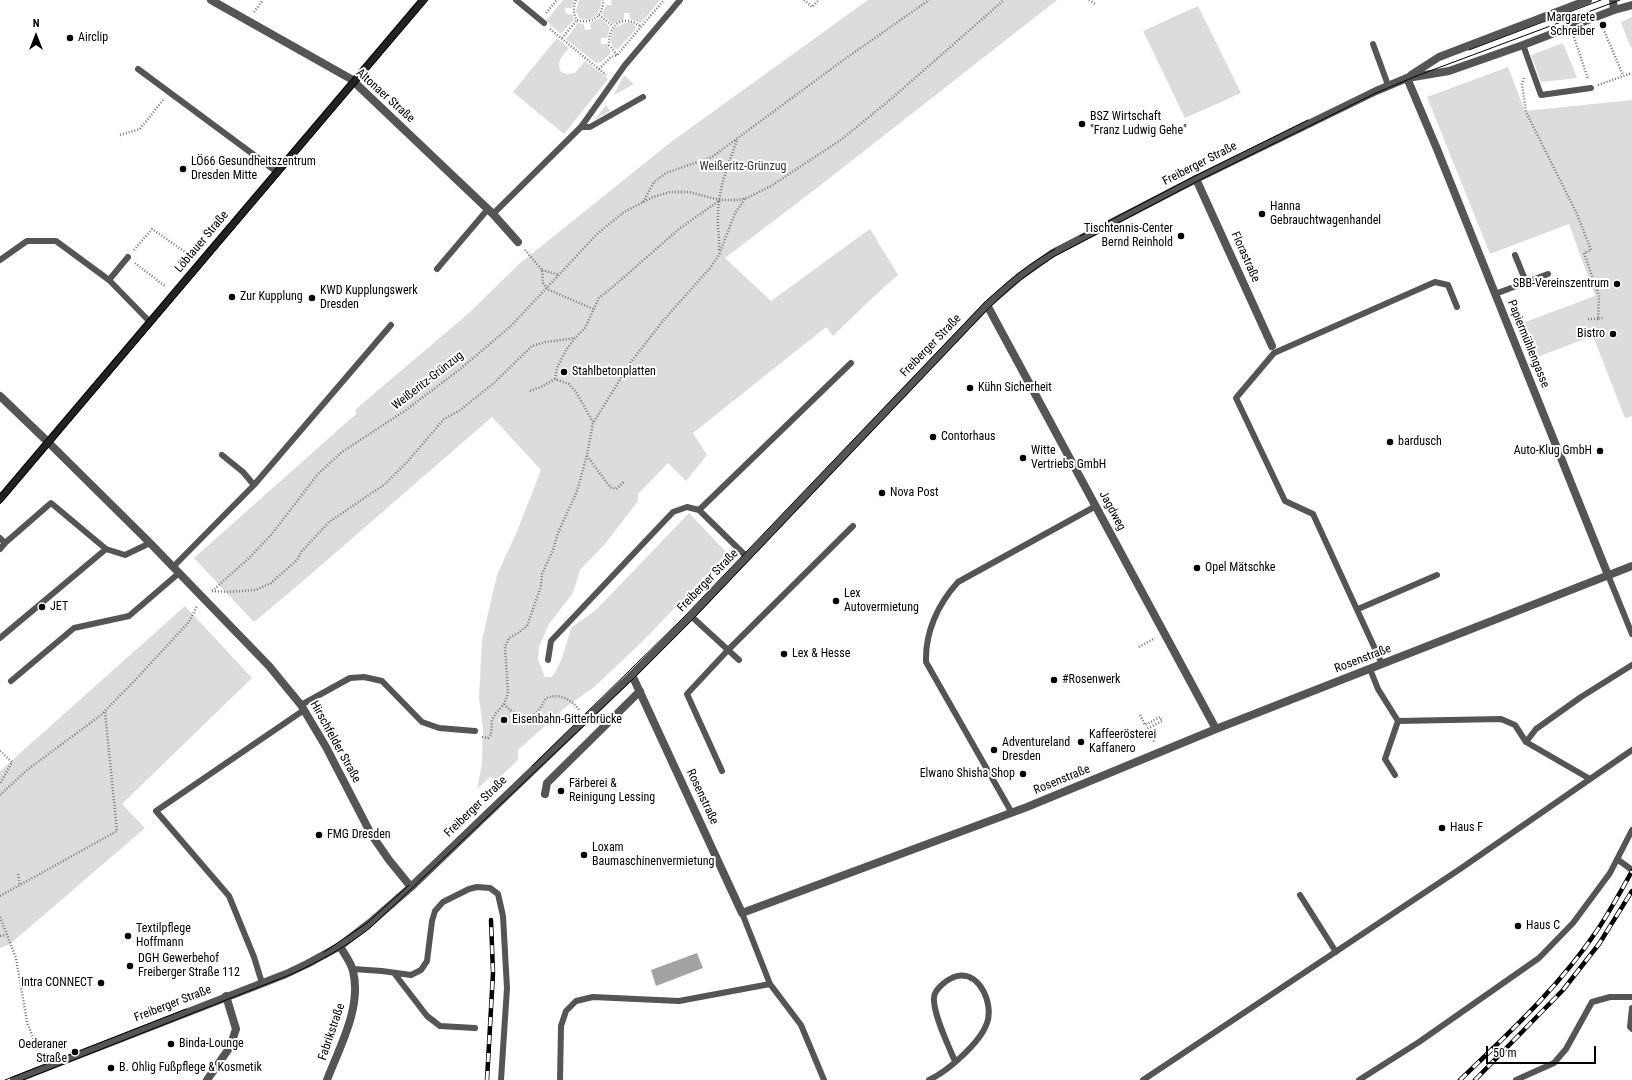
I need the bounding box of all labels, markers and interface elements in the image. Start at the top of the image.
place label: Margarete Schreiber [1547,11,1595,39]
north arrow [16,16,56,56]
text: N [33,17,39,30]
marker: Margarete Schreiber [1598,20,1608,30]
place label: Airclip [78,31,108,45]
marker: Airclip [65,33,75,43]
street label: Altonaer Straße [353,66,417,126]
place label: BSZ Wirtschaft "Franz Ludwig Gehe" [1090,110,1187,138]
marker: BSZ Wirtschaft "Franz Ludwig Gehe" [1077,119,1087,129]
street label: Freiberger Straße [1160,139,1240,189]
place label: LÖ66 Gesundheitszentrum Dresden Mitte [191,155,316,183]
park label: Weißeritz-Grünzug [700,160,786,174]
marker: LÖ66 Gesundheitszentrum Dresden Mitte [178,164,188,174]
place label: Hanna Gebrauchtwagenhandel [1270,200,1381,228]
street label: Löbtauer Straße [172,208,232,276]
marker: Hanna Gebrauchtwagenhandel [1257,209,1267,219]
place label: Tischtennis-Center Bernd Reinhold [1084,222,1173,250]
street label: Florastraße [1227,229,1263,285]
marker: Tischtennis-Center Bernd Reinhold [1176,231,1186,241]
place label: SBB-Vereinszentrum [1513,277,1609,291]
marker: SBB-Vereinszentrum [1612,279,1622,289]
place label: KWD Kupplungswerk Dresden [320,284,418,312]
place label: Zur Kupplung [240,290,303,304]
marker: Zur Kupplung [227,292,237,302]
marker: KWD Kupplungswerk Dresden [307,293,317,303]
street label: Papiermühlengasse [1504,298,1552,390]
street label: Freiberger Straße [898,312,964,380]
place label: Bistro [1577,327,1605,341]
marker: Bistro [1608,329,1618,339]
street label: Weißeritz-Grünzug [389,349,467,413]
place label: Stahlbetonplatten [572,365,656,379]
marker: Stahlbetonplatten [559,367,569,377]
place label: Kühn Sicherheit [978,381,1052,395]
marker: Kühn Sicherheit [965,383,975,393]
place label: Contorhaus [941,430,996,444]
marker: Contorhaus [928,432,938,442]
place label: bardusch [1398,435,1442,449]
marker: bardusch [1385,437,1395,447]
place label: Witte Vertriebs GmbH [1031,444,1106,472]
place label: Auto-Klug GmbH [1514,444,1592,458]
marker: Auto-Klug GmbH [1595,446,1605,456]
marker: Witte Vertriebs GmbH [1018,453,1028,463]
place label: Nova Post [890,486,939,500]
marker: Nova Post [877,488,887,498]
street label: Jagdweg [1096,489,1128,533]
street label: Freiberger Straße [675,547,741,615]
place label: Opel Mätschke [1205,561,1275,575]
marker: Opel Mätschke [1192,563,1202,573]
place label: Lex Autovermietung [844,587,919,615]
marker: Lex Autovermietung [831,596,841,606]
place label: JET [50,600,68,614]
marker: JET [37,602,47,612]
street label: Rosenstraße [1333,642,1393,676]
place label: Lex & Hesse [792,647,850,661]
marker: Lex & Hesse [779,649,789,659]
place label: #Rosenwerk [1062,673,1120,687]
marker: #Rosenwerk [1049,675,1059,685]
street label: Hirschfelder Straße [307,698,363,786]
place label: Eisenbahn-Gitterbrücke [512,713,622,727]
marker: Eisenbahn-Gitterbrücke [499,715,509,725]
place label: Kaffeerösterei Kaffanero [1089,728,1156,756]
place label: Adventureland Dresden [1002,736,1070,764]
marker: Kaffeerösterei Kaffanero [1076,737,1086,747]
marker: Adventureland Dresden [989,745,999,755]
street label: Rosenstraße [1032,762,1092,798]
street label: Rosenstraße [683,767,721,827]
place label: Elwano Shisha Shop [920,767,1015,781]
marker: Elwano Shisha Shop [1018,769,1028,779]
street label: Freiberger Straße [442,774,510,840]
place label: Färberei & Reinigung Lessing [569,777,655,805]
marker: Färberei & Reinigung Lessing [556,786,566,796]
place label: Haus F [1450,821,1483,835]
marker: Haus F [1437,823,1447,833]
place label: FMG Dresden [327,828,391,842]
marker: FMG Dresden [314,830,324,840]
place label: Loxam Baumaschinenvermietung [592,841,715,869]
marker: Loxam Baumaschinenvermietung [579,850,589,860]
place label: Haus C [1526,919,1560,933]
marker: Haus C [1513,921,1523,931]
place label: Textilpflege Hoffmann [136,922,191,950]
marker: Textilpflege Hoffmann [123,931,133,941]
place label: DGH Gewerbehof Freiberger Straße 112 [138,952,240,980]
marker: DGH Gewerbehof Freiberger Straße 112 [125,961,135,971]
place label: Intra CONNECT [21,976,93,990]
marker: Intra CONNECT [96,978,106,988]
street label: Freiberger Straße [132,983,214,1025]
street label: Fabrikstraße [316,1002,348,1062]
place label: Binda-Lounge [179,1037,244,1051]
place label: Oederaner Straße [18,1038,67,1066]
scale bar [1488,1038,1598,1064]
marker: Binda-Lounge [166,1039,176,1049]
text: 50 m [1493,1046,1517,1060]
marker: Oederaner Straße [70,1047,80,1057]
place label: B. Ohlig Fußpflege & Kosmetik [119,1061,262,1075]
marker: B. Ohlig Fußpflege & Kosmetik [106,1063,116,1073]

